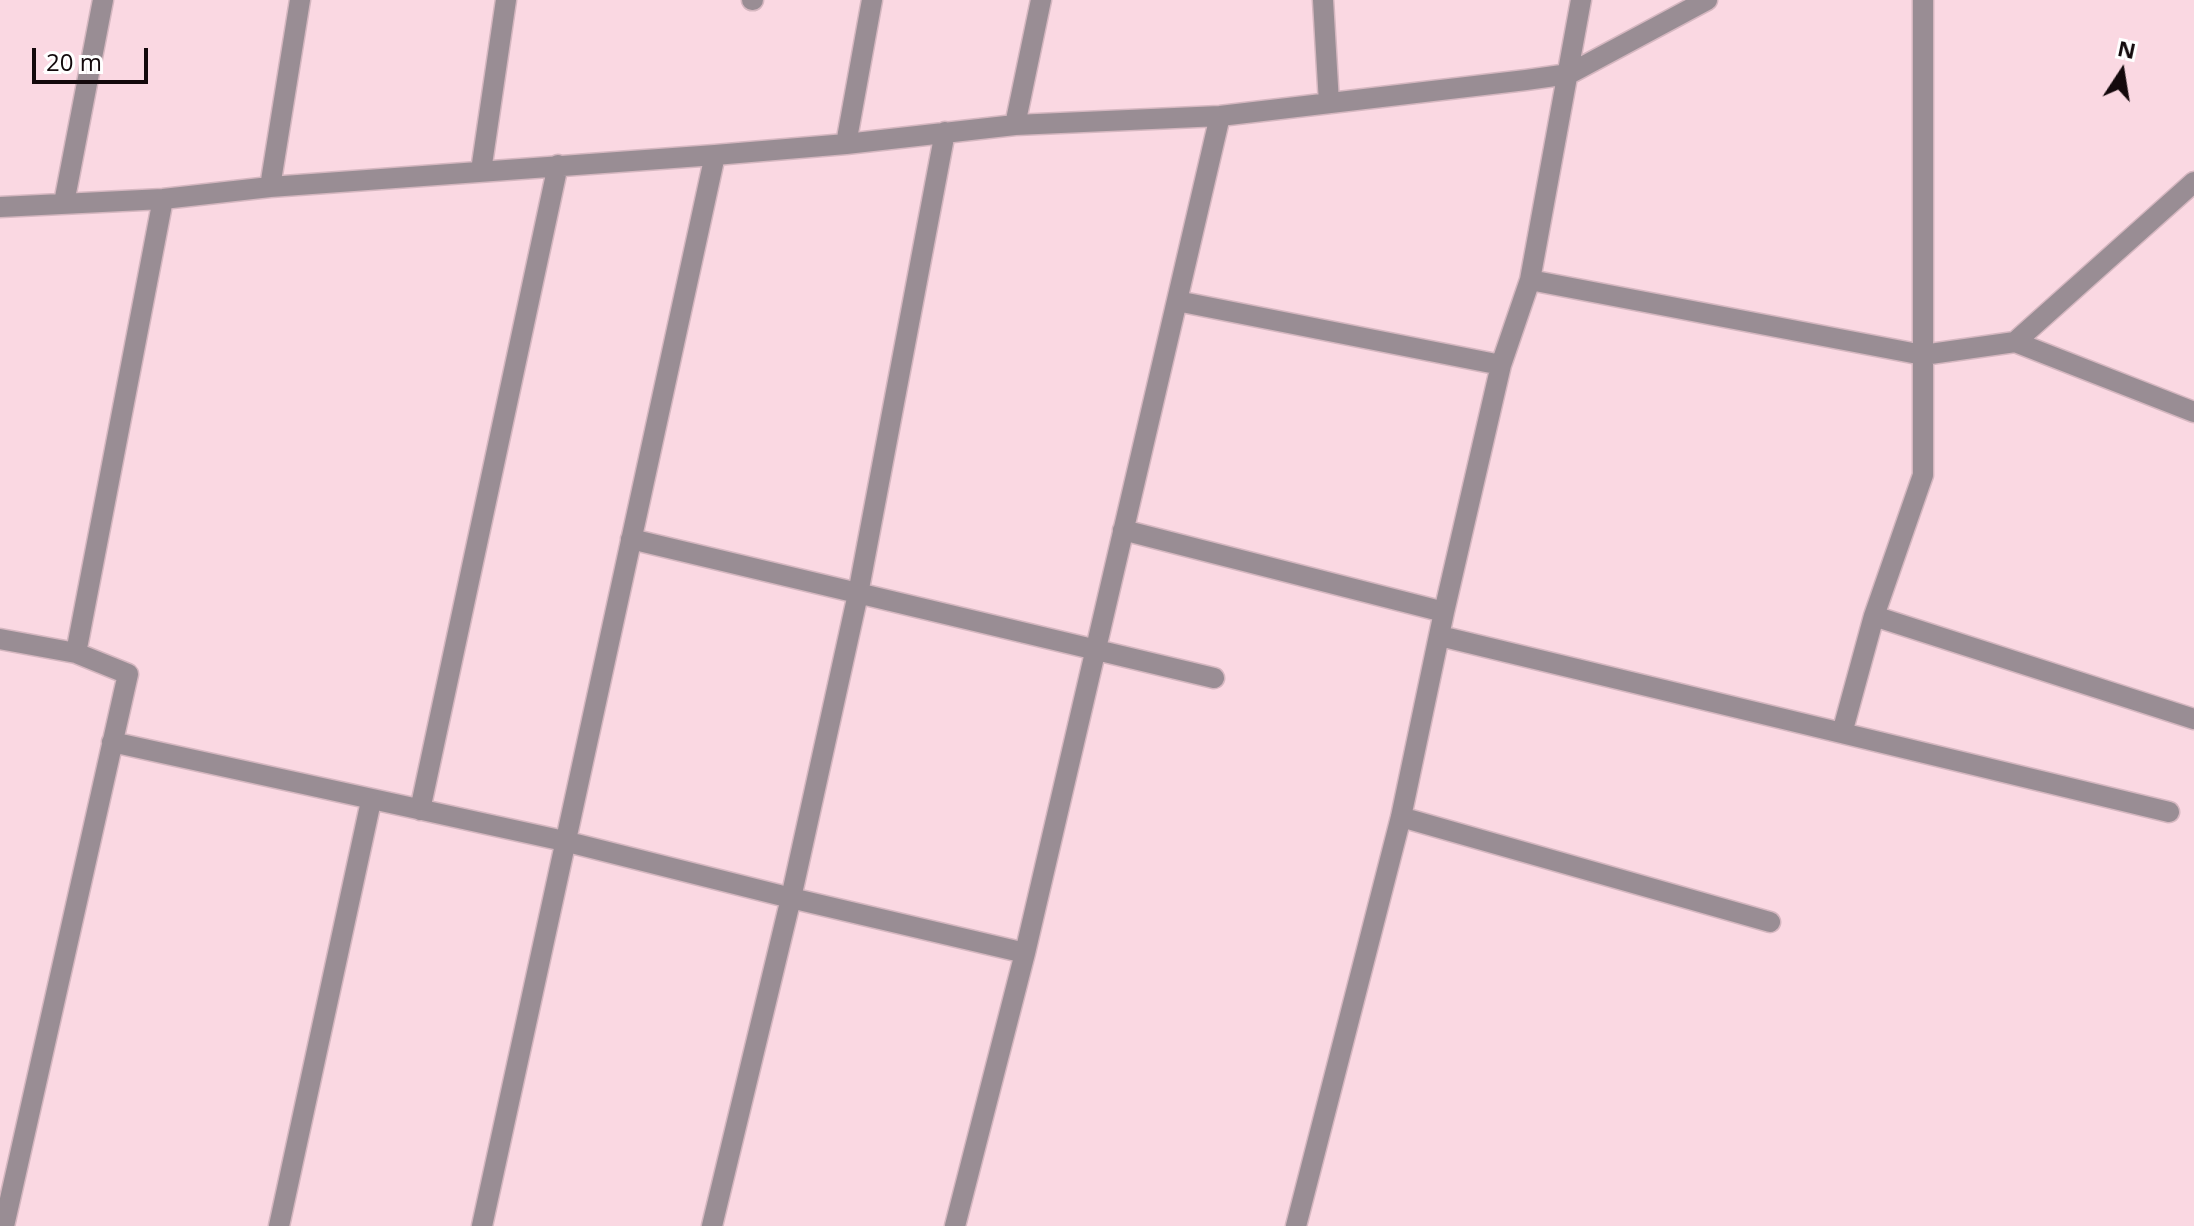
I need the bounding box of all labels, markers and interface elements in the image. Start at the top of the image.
scale bar [36,32,152,82]
north arrow [2082,32,2162,112]
text: N [2115,32,2139,65]
text: 20 m [46,45,102,78]

